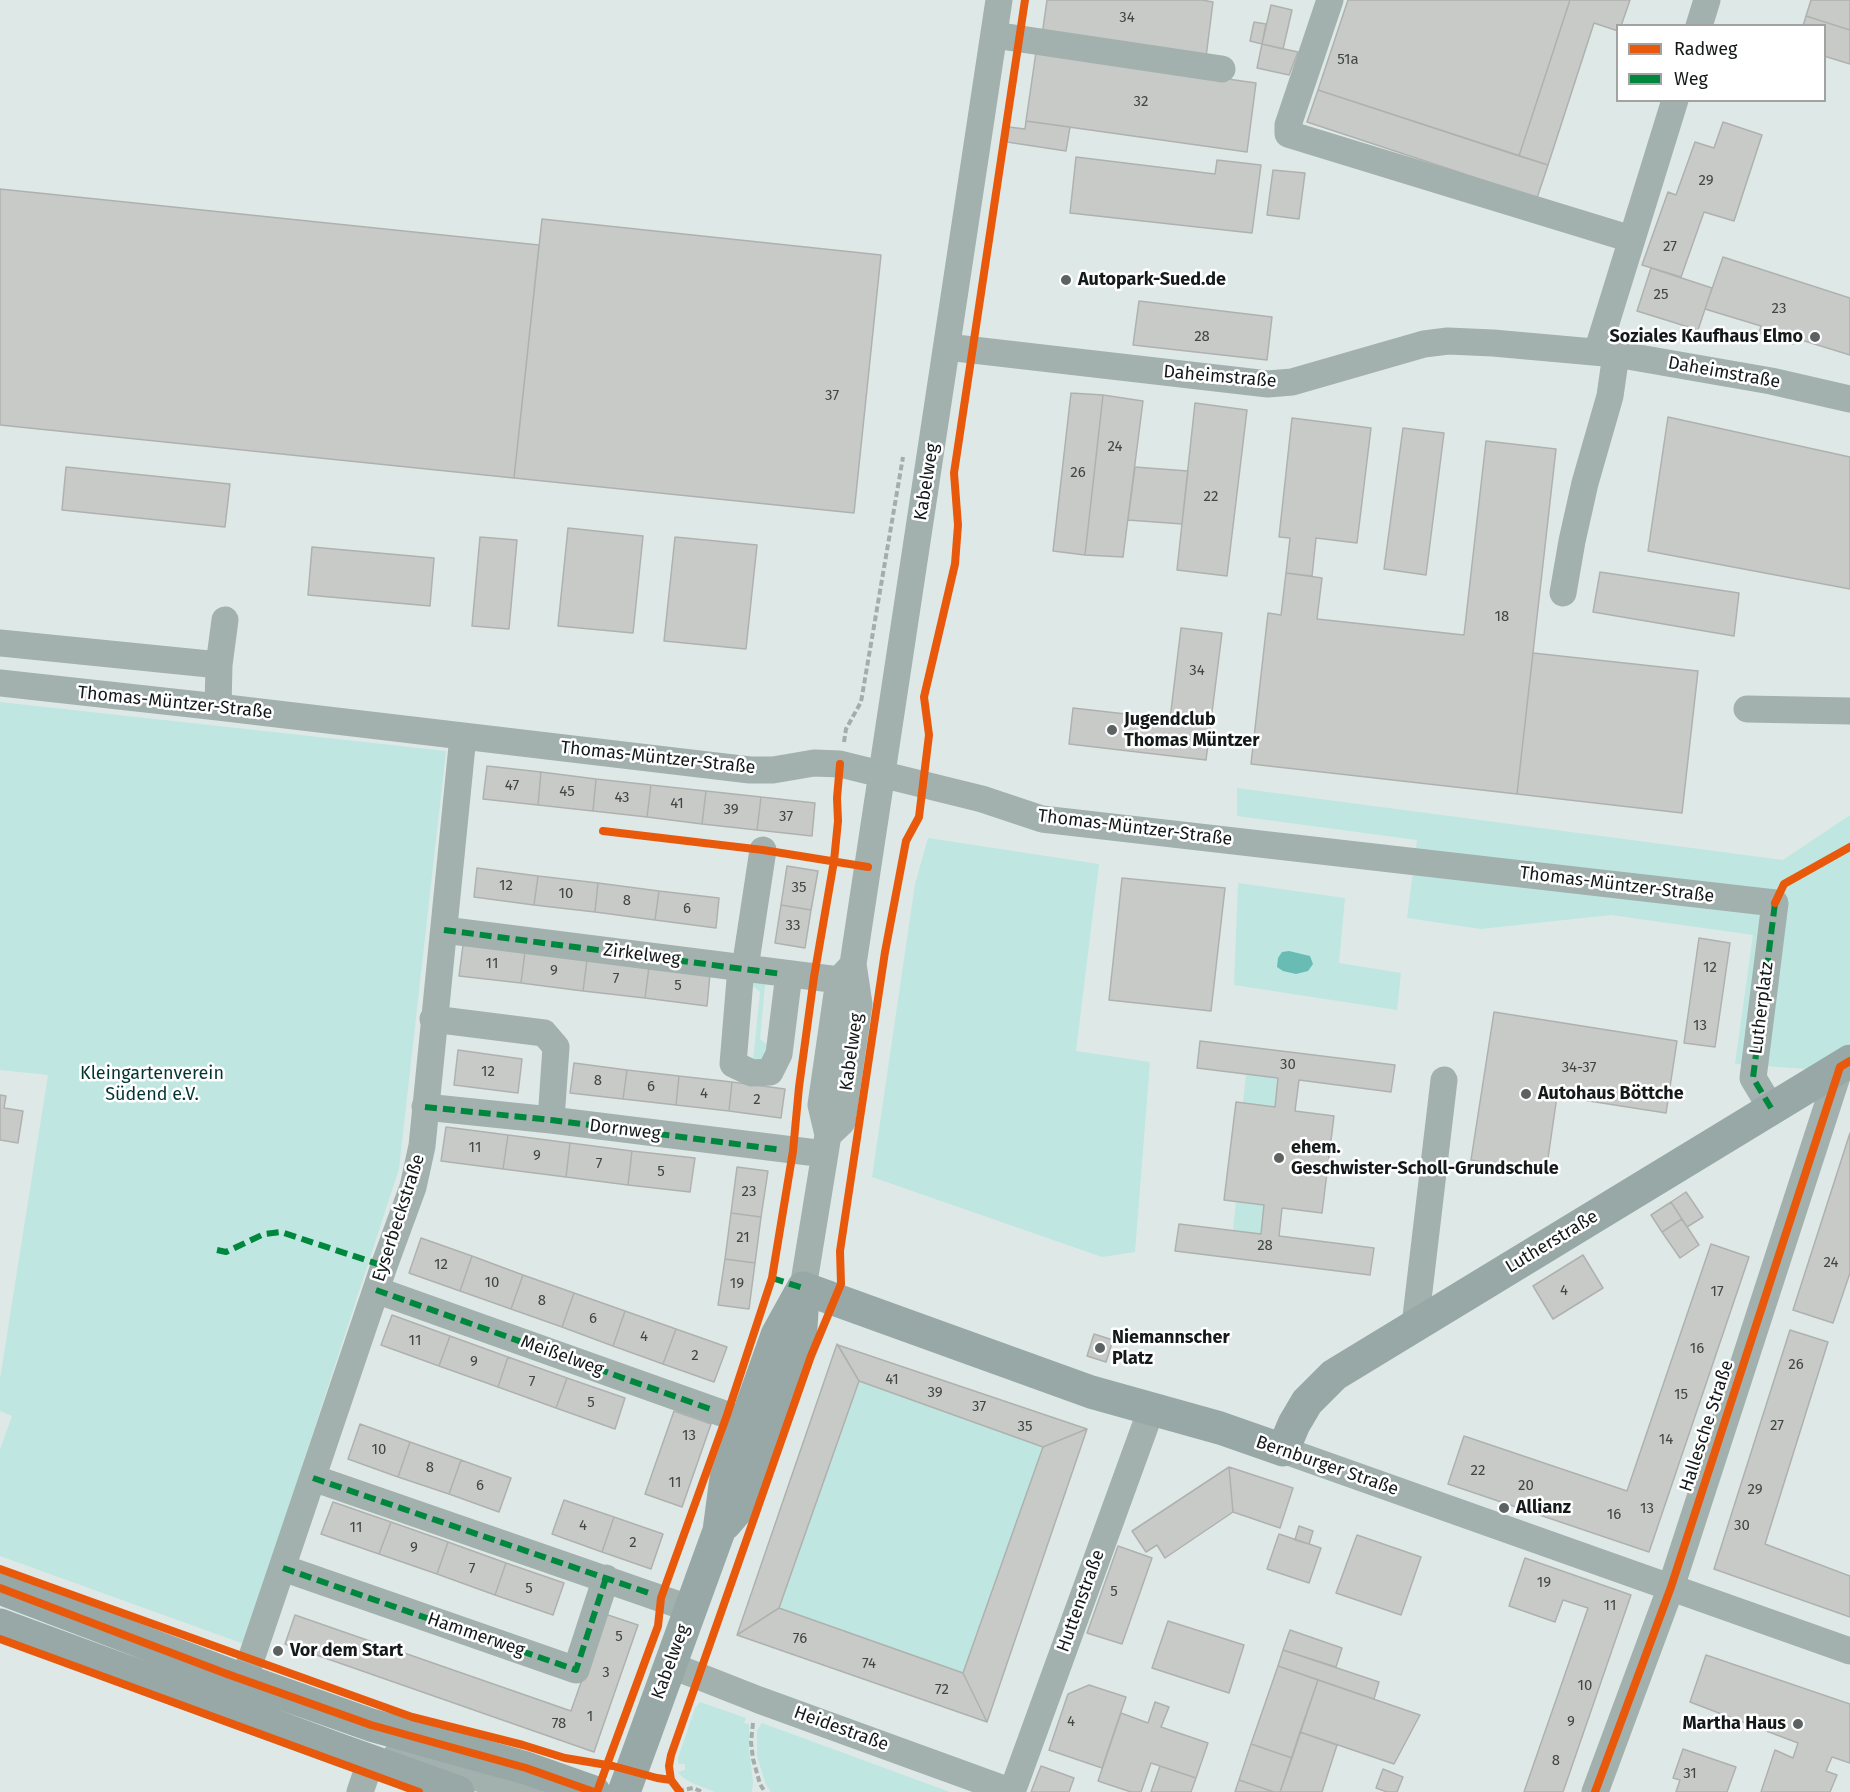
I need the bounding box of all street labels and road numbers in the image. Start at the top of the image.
street label: Daheimstraße [1666,353,1782,393]
street label: Daheimstraße [1162,361,1278,393]
street label: Kabelweg [910,442,944,522]
street label: Thomas-Müntzer-Straße [77,682,273,724]
street label: Thomas-Müntzer-Straße [560,737,756,779]
street label: Thomas-Müntzer-Straße [1037,805,1233,851]
street label: Thomas-Müntzer-Straße [1519,862,1715,908]
street label: Zirkelweg [602,940,682,970]
street label: Lutherplatz [1746,961,1778,1055]
street label: Kabelweg [836,1012,868,1092]
street label: Dornweg [588,1115,662,1145]
street label: Eyserbeckstraße [368,1151,430,1285]
street label: Lutherstraße [1502,1206,1602,1278]
street label: Meißelweg [518,1331,606,1381]
street label: Hallesche Straße [1676,1357,1738,1495]
street label: Bernburger Straße [1253,1431,1401,1501]
street label: Huttenstraße [1053,1547,1109,1655]
street label: Hammerweg [424,1608,528,1662]
street label: Kabelweg [647,1622,695,1702]
street label: Heidestraße [791,1702,891,1756]

